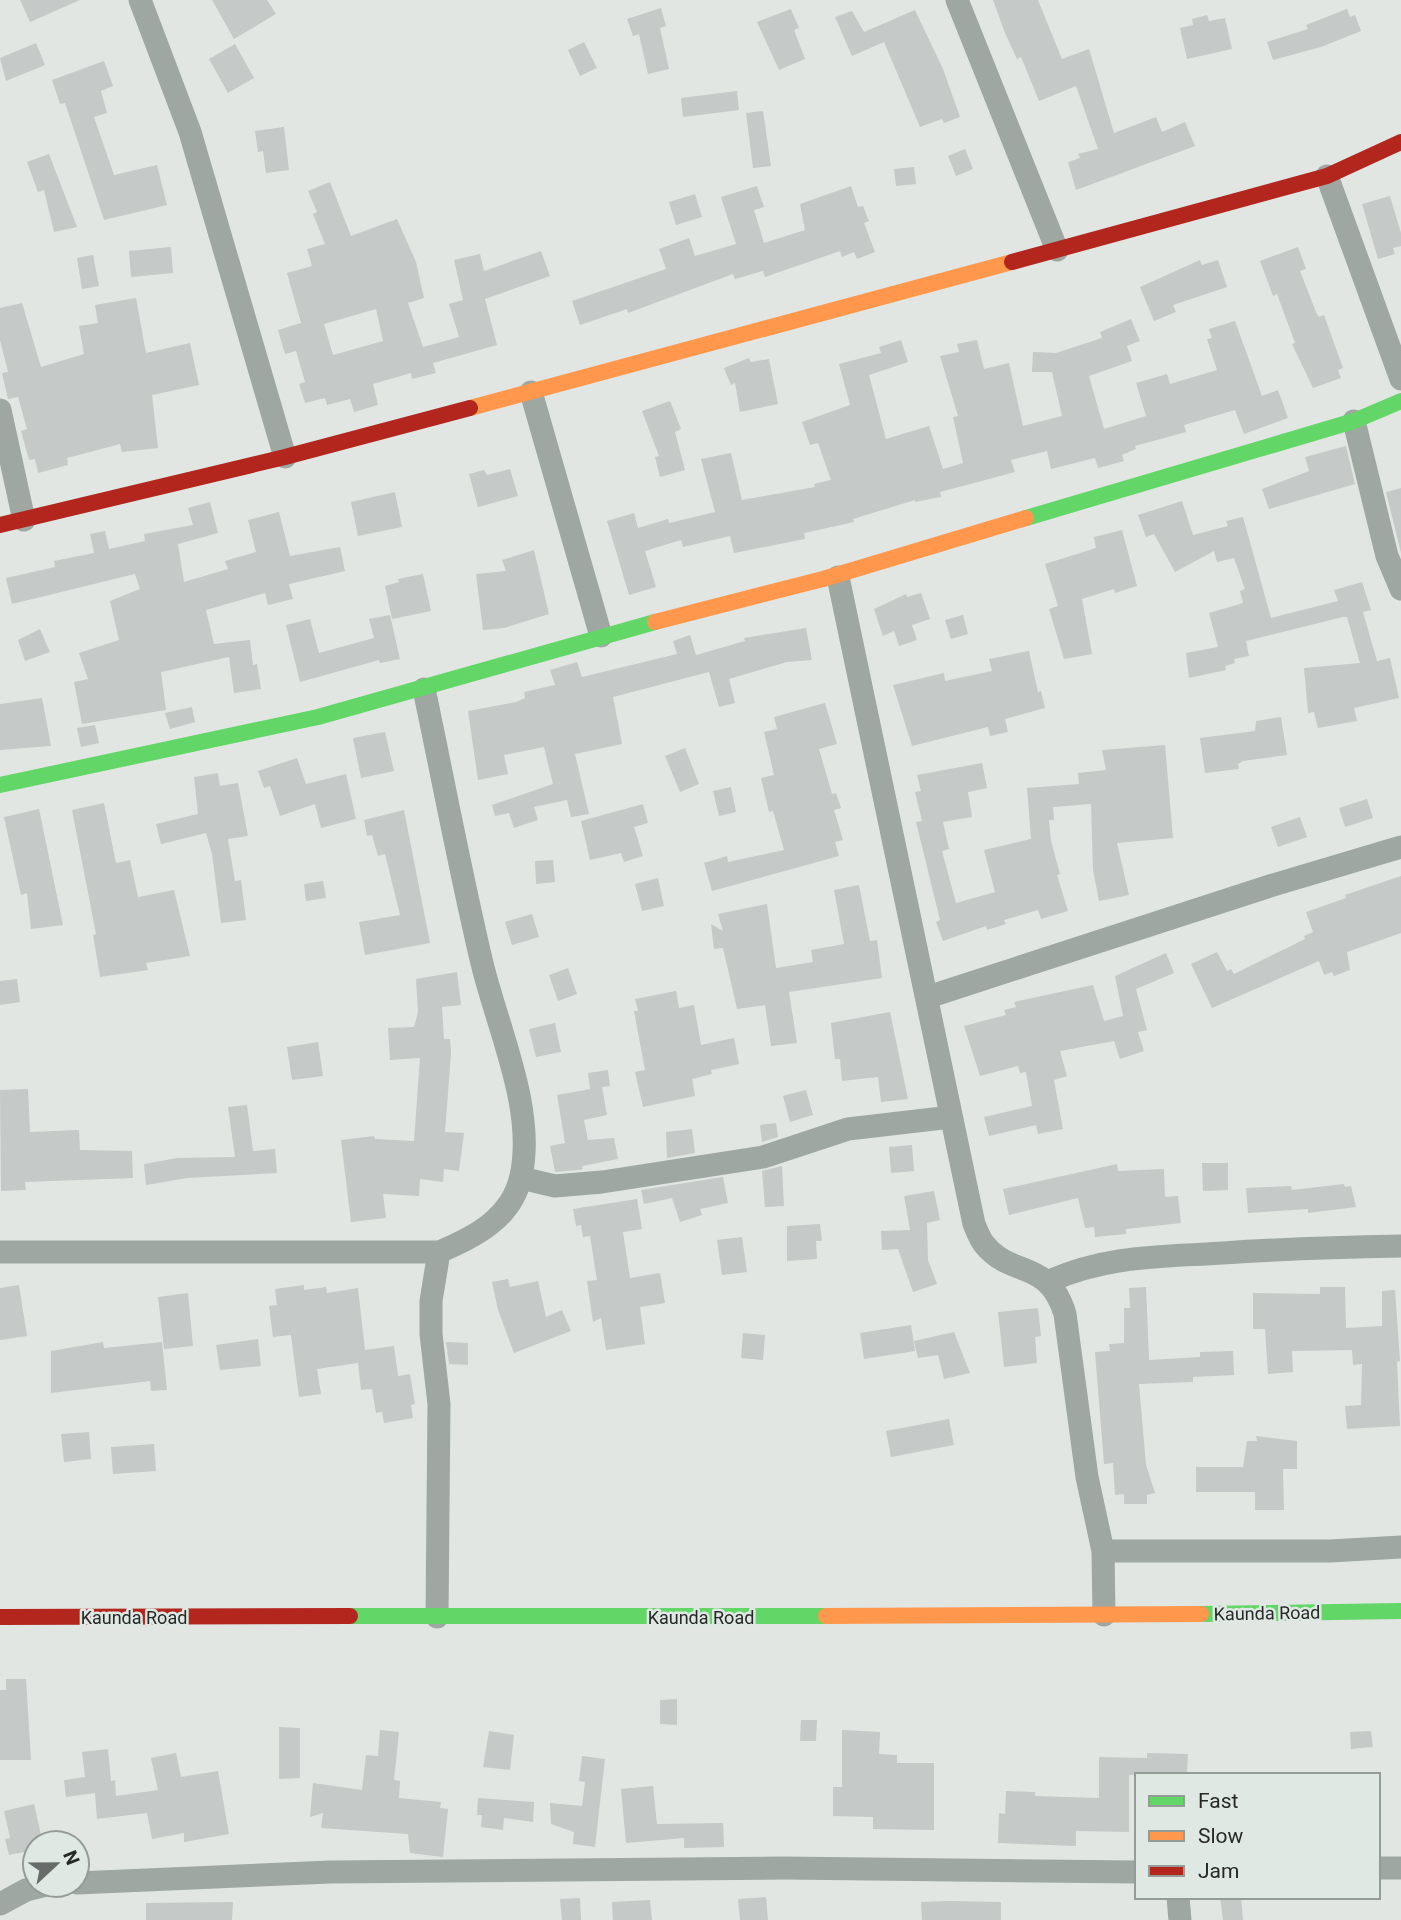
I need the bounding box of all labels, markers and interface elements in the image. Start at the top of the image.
street label: Kaunda Road [1213,1602,1321,1624]
street label: Kaunda Road [81,1607,187,1628]
street label: Kaunda Road [648,1607,754,1628]
legend [1135,1773,1380,1899]
text: Fast [1198,1789,1239,1813]
text: Slow [1198,1824,1244,1848]
north arrow [21,1829,91,1899]
text: N [58,1847,84,1868]
text: Jam [1198,1859,1239,1883]

